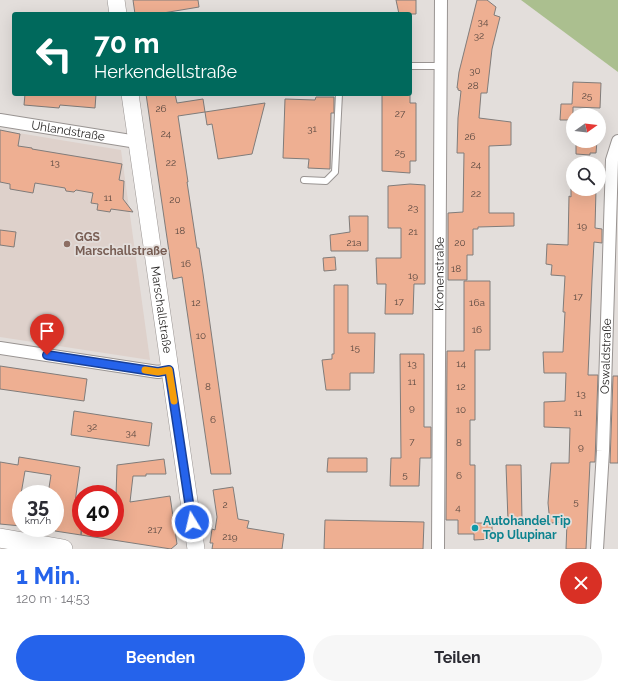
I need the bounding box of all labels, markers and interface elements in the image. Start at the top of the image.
house number: 34 [478,16,489,27]
text: 70 m [94,27,160,60]
icon: left [28,28,80,80]
house number: 32 [474,30,484,41]
text: Herkendellstraße [94,61,237,82]
house number: 30 [469,65,481,76]
house number: 28 [467,80,479,91]
house number: 25 [582,90,593,101]
house number: 26 [155,103,167,114]
house number: 27 [395,108,406,119]
north arrow [566,108,606,148]
map controls [566,108,606,196]
street label: Uhlandstraße [30,118,106,144]
house number: 31 [307,123,318,134]
house number: 24 [161,128,172,139]
house number: 26 [464,131,476,142]
house number: 25 [395,147,406,158]
button: search [566,156,606,196]
house number: 13 [50,157,60,168]
house number: 22 [166,157,176,168]
house number: 24 [471,159,482,170]
house number: 22 [471,188,481,199]
house number: 11 [104,192,113,203]
house number: 20 [169,194,181,205]
house number: 23 [408,202,418,213]
house number: 19 [577,220,587,231]
house number: 18 [175,225,185,236]
house number: 21 [408,226,418,237]
place label: GGS Marschallstraße [75,230,167,258]
house number: 21a [347,237,361,248]
street label: Kronenstraße [432,237,447,311]
house number: 20 [454,237,466,248]
marker: GGS Marschallstraße [62,239,72,249]
house number: 16 [181,258,191,269]
house number: 18 [451,263,461,274]
street label: Marschallstraße [148,265,175,354]
house number: 19 [408,270,418,281]
house number: 17 [573,291,583,302]
house number: 17 [394,296,404,307]
house number: 12 [191,297,201,308]
house number: 16a [469,297,485,308]
pin [30,314,64,355]
street label: Oswaldstraße [598,318,614,394]
icon: arrive [36,320,58,342]
house number: 16 [472,324,482,335]
house number: 10 [196,330,206,341]
house number: 15 [350,342,360,353]
house number: 13 [407,358,417,369]
house number: 14 [456,358,466,369]
house number: 11 [408,376,417,387]
house number: 8 [205,381,211,392]
house number: 12 [456,381,466,392]
house number: 13 [576,388,586,399]
house number: 9 [409,402,415,413]
house number: 10 [456,404,466,415]
house number: 11 [574,407,583,418]
house number: 6 [210,414,216,425]
house number: 32 [87,421,97,432]
house number: 34 [126,427,137,438]
house number: 7 [409,436,415,447]
house number: 8 [456,437,462,448]
house number: 9 [578,441,584,452]
house number: 5 [402,469,408,480]
house number: 6 [456,470,462,481]
speed limit sign: 40 [72,485,124,537]
text: 35 [27,494,49,518]
house number: 5 [573,496,579,507]
house number: 2 [222,499,228,510]
position arrow [171,501,213,543]
house number: 4 [455,502,461,513]
place label: Autohandel Tip Top Ulupinar [483,514,571,542]
text: km/h [25,515,51,526]
marker: Autohandel Tip Top Ulupinar [470,523,480,533]
house number: 217 [148,524,163,535]
house number: 219 [222,531,238,542]
text: 1 Min. [16,561,80,590]
button: close [560,562,602,604]
text: 120 m · 14:53 [16,591,90,606]
button: Beenden [16,635,305,681]
button: Teilen [313,635,602,681]

